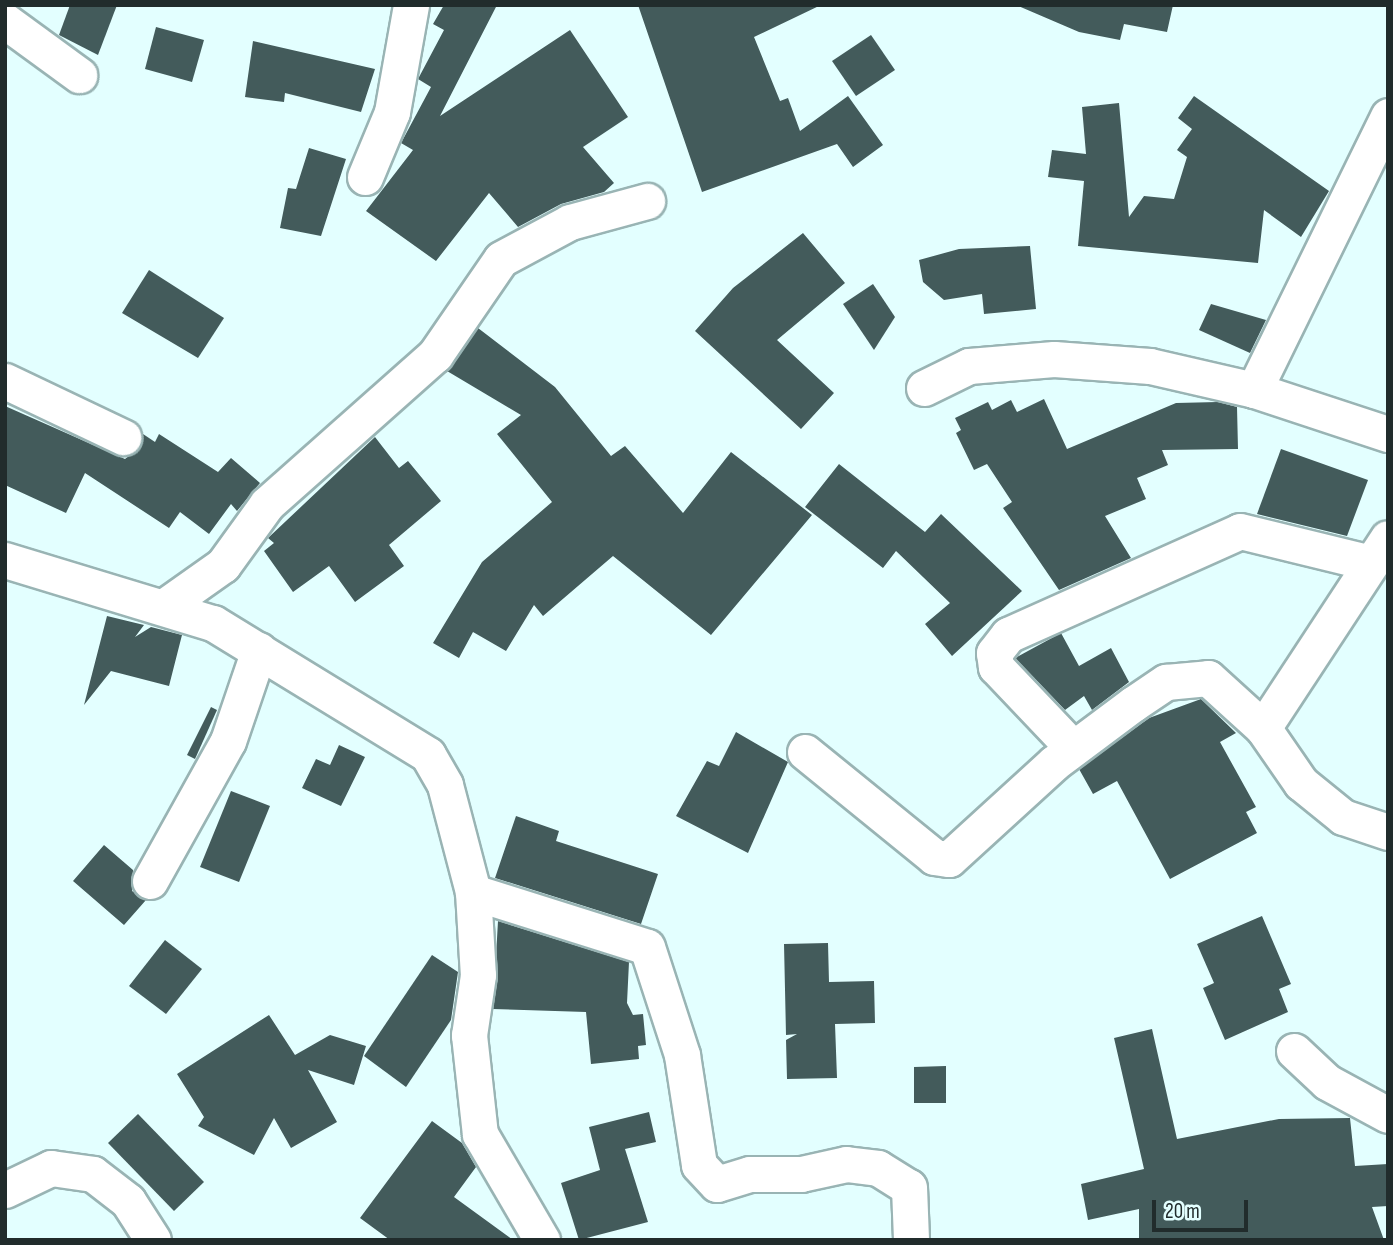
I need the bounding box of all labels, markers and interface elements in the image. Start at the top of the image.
scale bar [1155,1186,1251,1230]
text: 20 m [1165,1199,1200,1224]

